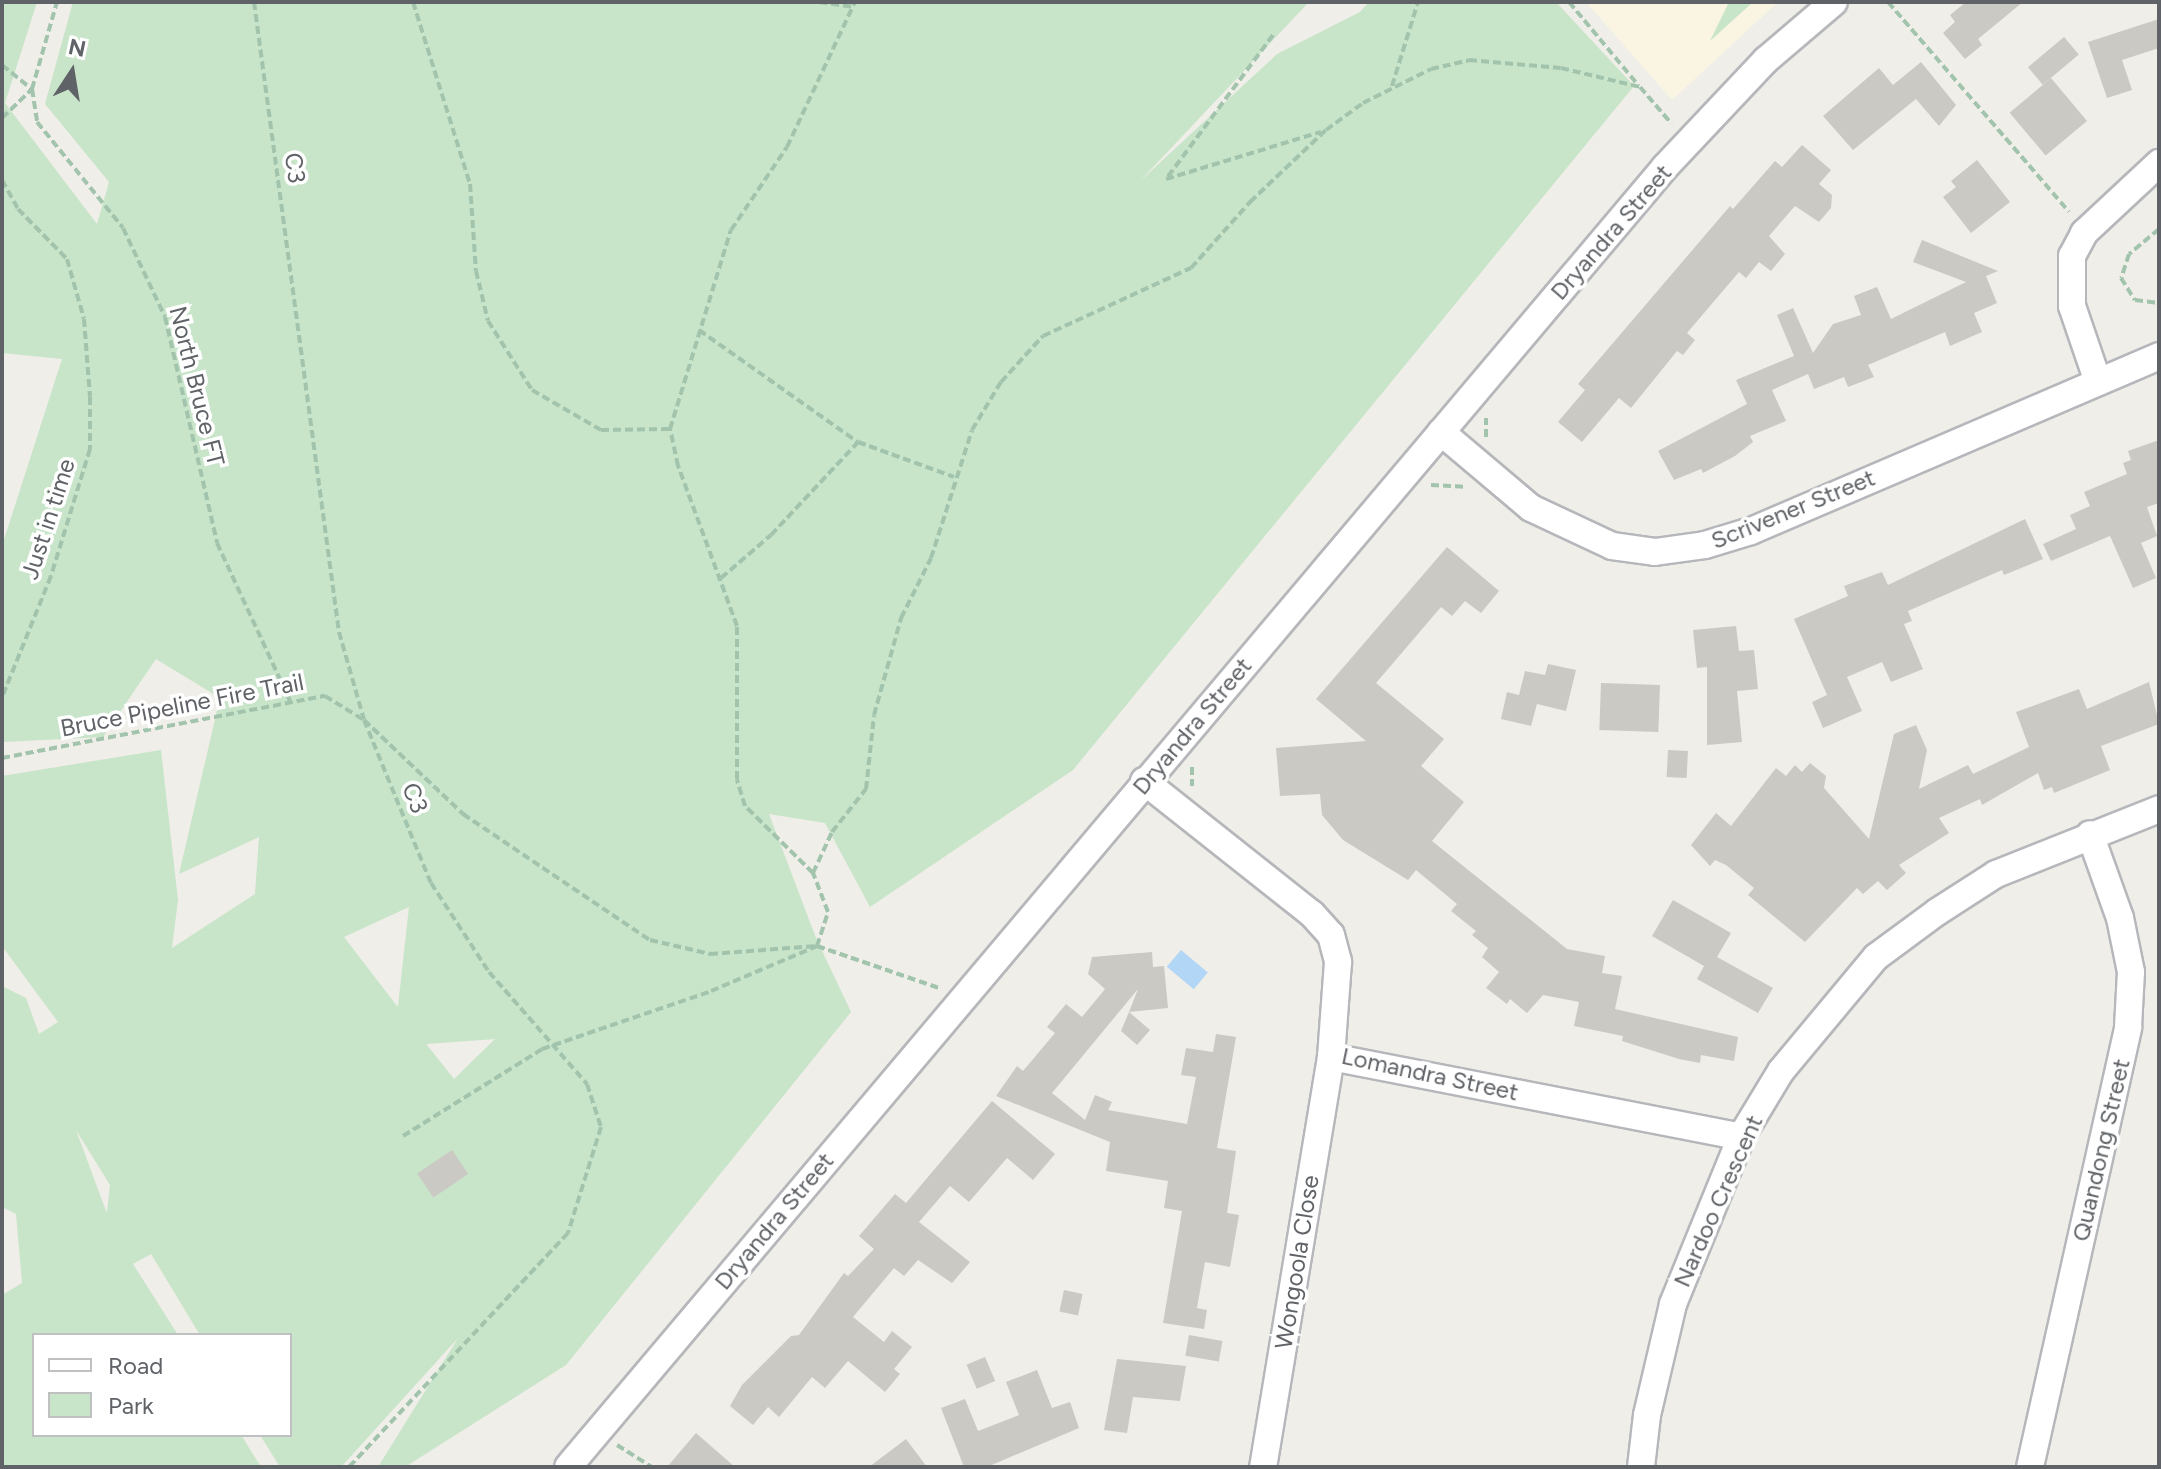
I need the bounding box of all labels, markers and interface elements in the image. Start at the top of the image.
north arrow [32,32,112,112]
text: N [66,33,88,63]
street label: C3 [279,151,311,185]
street label: Dryandra Street [1544,158,1678,306]
street label: North Bruce FT [163,303,231,469]
street label: Just in time [15,455,81,583]
street label: Scrivener Street [1707,463,1879,555]
street label: Dryandra Street [1126,652,1258,800]
street label: Bruce Pipeline Fire Trail [58,667,306,743]
street label: C3 [396,779,434,817]
street label: Lomandra Street [1339,1041,1521,1107]
street label: Quandong Street [2066,1056,2136,1244]
street label: Nardoo Crescent [1667,1111,1769,1291]
street label: Dryandra Street [708,1147,840,1295]
street label: Wongoola Close [1269,1173,1325,1351]
legend [32,1333,292,1437]
text: Road [108,1351,163,1380]
text: Park [108,1391,154,1420]

